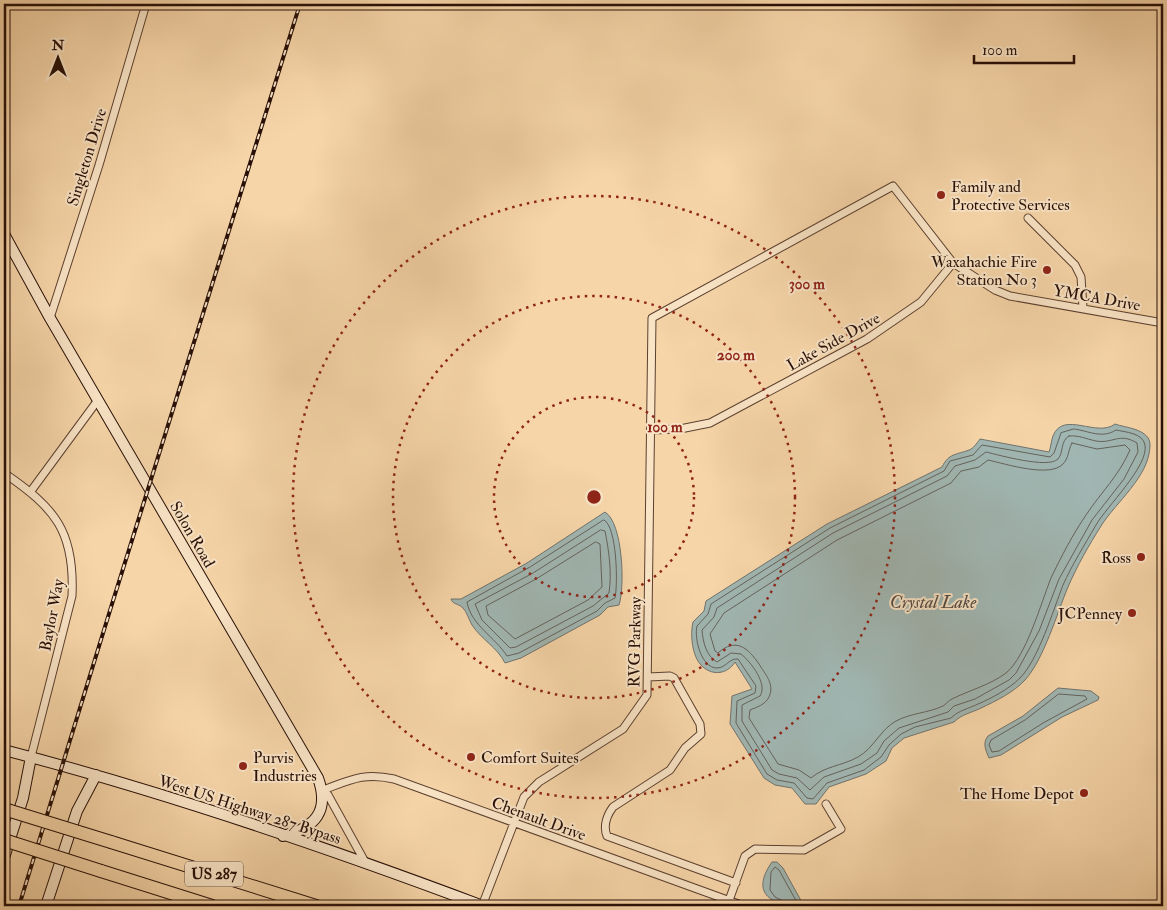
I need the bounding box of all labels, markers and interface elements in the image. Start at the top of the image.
north arrow [32,32,82,82]
scale bar [974,32,1074,64]
text: N [51,37,65,54]
text: 100 m [982,41,1018,60]
street label: Singleton Drive [63,106,111,209]
place label: Family and Protective Services [951,177,1070,215]
marker: Family and Protective Services [935,189,947,201]
place label: Waxahachie Fire Station No 3 [930,252,1037,290]
marker: Waxahachie Fire Station No 3 [1041,264,1053,276]
text: 300 m [789,275,825,294]
street label: YMCA Drive [1052,280,1142,316]
street label: Lake Side Drive [783,308,884,376]
text: 200 m [717,346,755,365]
text: 100 m [647,418,683,437]
centre of rings [585,488,603,506]
street label: Solon Road [165,498,219,571]
place label: Ross [1101,548,1131,568]
marker: Ross [1135,551,1147,563]
street label: Baylor Way [35,576,69,653]
water label: Crystal Lake [890,591,977,614]
street label: RVG Parkway [624,595,646,688]
place label: JCPenney [1057,604,1123,625]
marker: JCPenney [1126,607,1138,619]
place label: Purvis Industries [253,748,317,786]
place label: Comfort Suites [481,748,579,768]
marker: Comfort Suites [465,751,477,763]
marker: Purvis Industries [237,760,249,772]
street label: West US Highway 287 Bypass [155,771,343,850]
place label: The Home Depot [960,784,1074,805]
marker: The Home Depot [1078,787,1090,799]
street label: Chenault Drive [489,793,589,845]
road number: US 287 [185,862,243,886]

